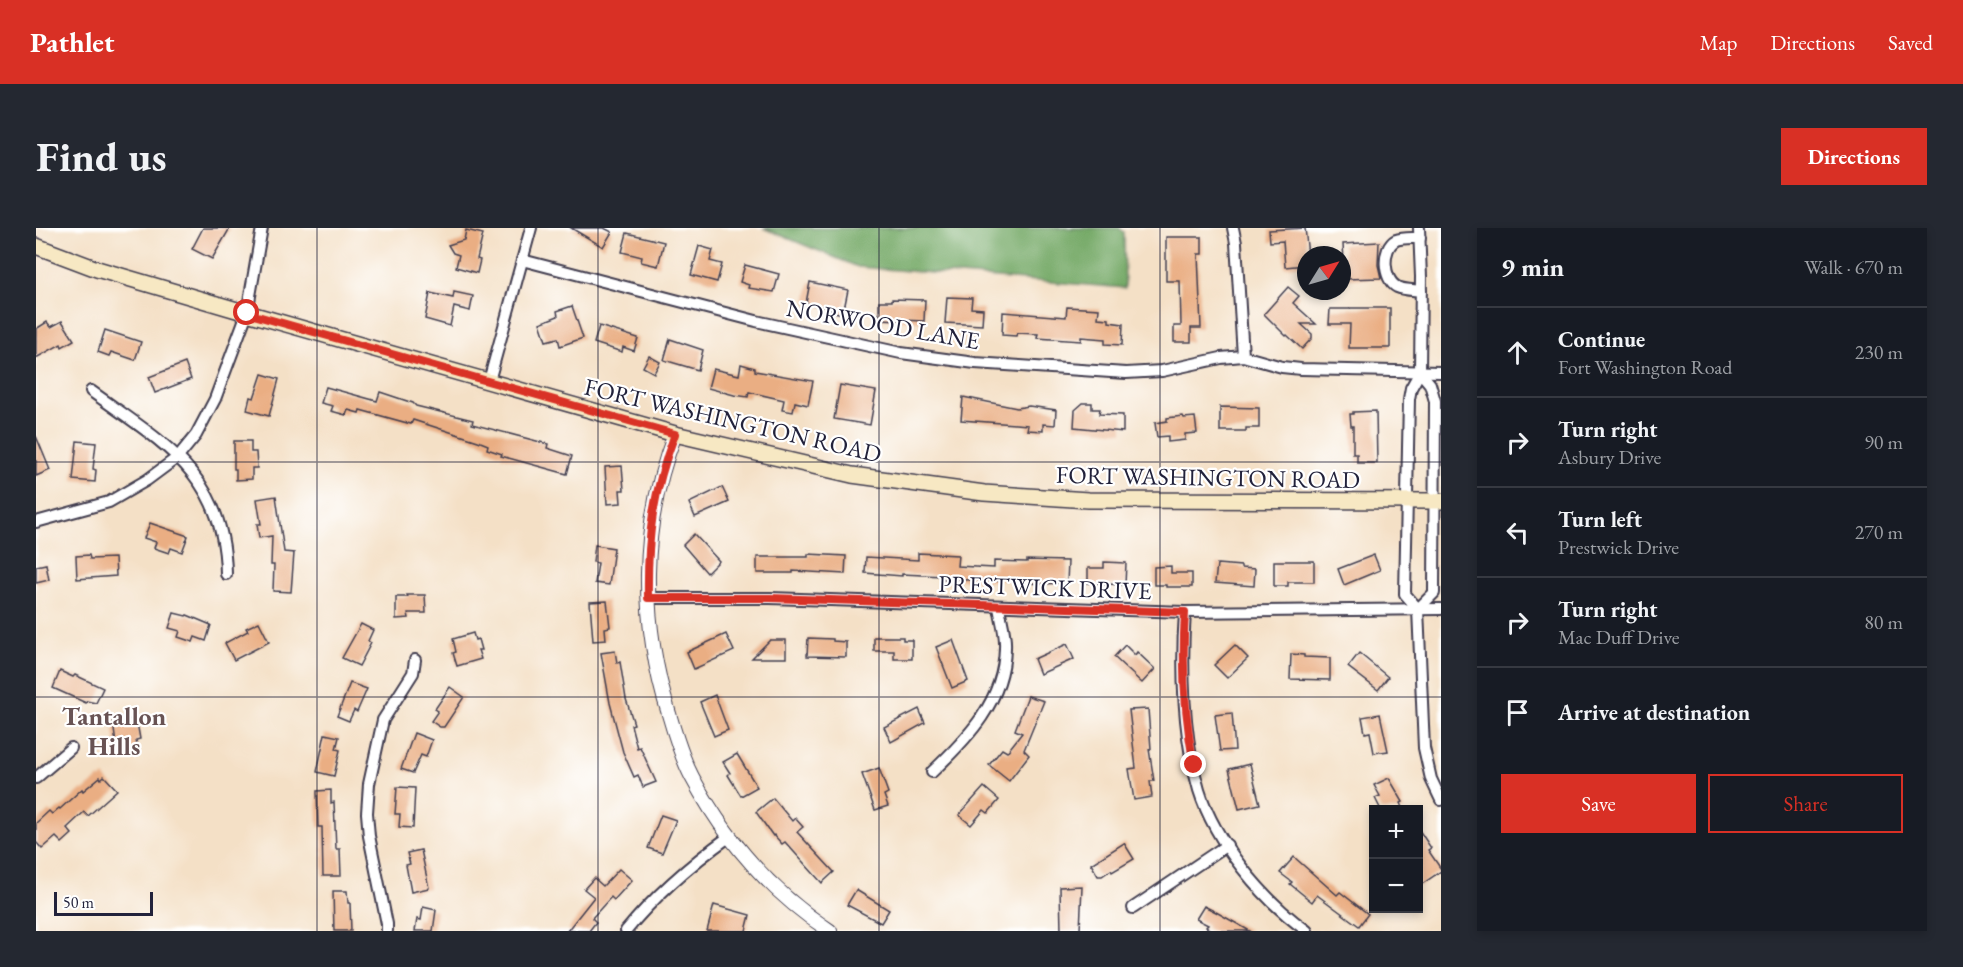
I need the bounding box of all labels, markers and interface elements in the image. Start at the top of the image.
text: Pathlet [30,24,114,60]
text: Map [1700,29,1737,56]
text: Directions [1770,29,1855,56]
text: Saved [1888,29,1933,56]
button: Directions [1781,128,1927,185]
text: Find us [36,129,167,184]
north arrow [1297,246,1351,300]
text: 9 min [1501,250,1564,284]
text: Walk · 670 m [1804,254,1903,280]
street label: NORWOOD LANE [784,292,982,356]
route start [233,299,259,325]
text: Continue [1558,325,1645,354]
icon: ahead [1501,336,1534,369]
text: 230 m [1855,339,1903,365]
text: Fort Washington Road [1558,354,1732,380]
street label: FORT WASHINGTON ROAD [581,371,885,469]
text: Turn right [1558,415,1657,444]
icon: right [1501,426,1534,459]
text: 90 m [1864,429,1903,455]
text: Asbury Drive [1558,444,1661,470]
street label: FORT WASHINGTON ROAD [1056,459,1360,495]
text: Turn left [1558,505,1642,534]
icon: left [1501,516,1534,549]
text: 270 m [1855,519,1903,545]
text: Prestwick Drive [1558,534,1679,560]
street label: PRESTWICK DRIVE [938,568,1152,606]
text: Turn right [1558,595,1657,624]
icon: right [1501,606,1534,639]
text: 80 m [1864,609,1903,635]
text: Mac Duff Drive [1558,624,1680,650]
icon: arrive [1501,696,1534,729]
text: Arrive at destination [1558,698,1750,727]
district label: Tantallon Hills [62,699,166,763]
route end [1180,751,1206,777]
button: Save [1501,774,1696,833]
button: Share [1708,774,1903,833]
map controls [1369,805,1423,913]
button: + [1369,805,1423,859]
button: − [1369,859,1423,913]
scale bar [54,889,153,916]
text: 50 m [63,892,94,913]

